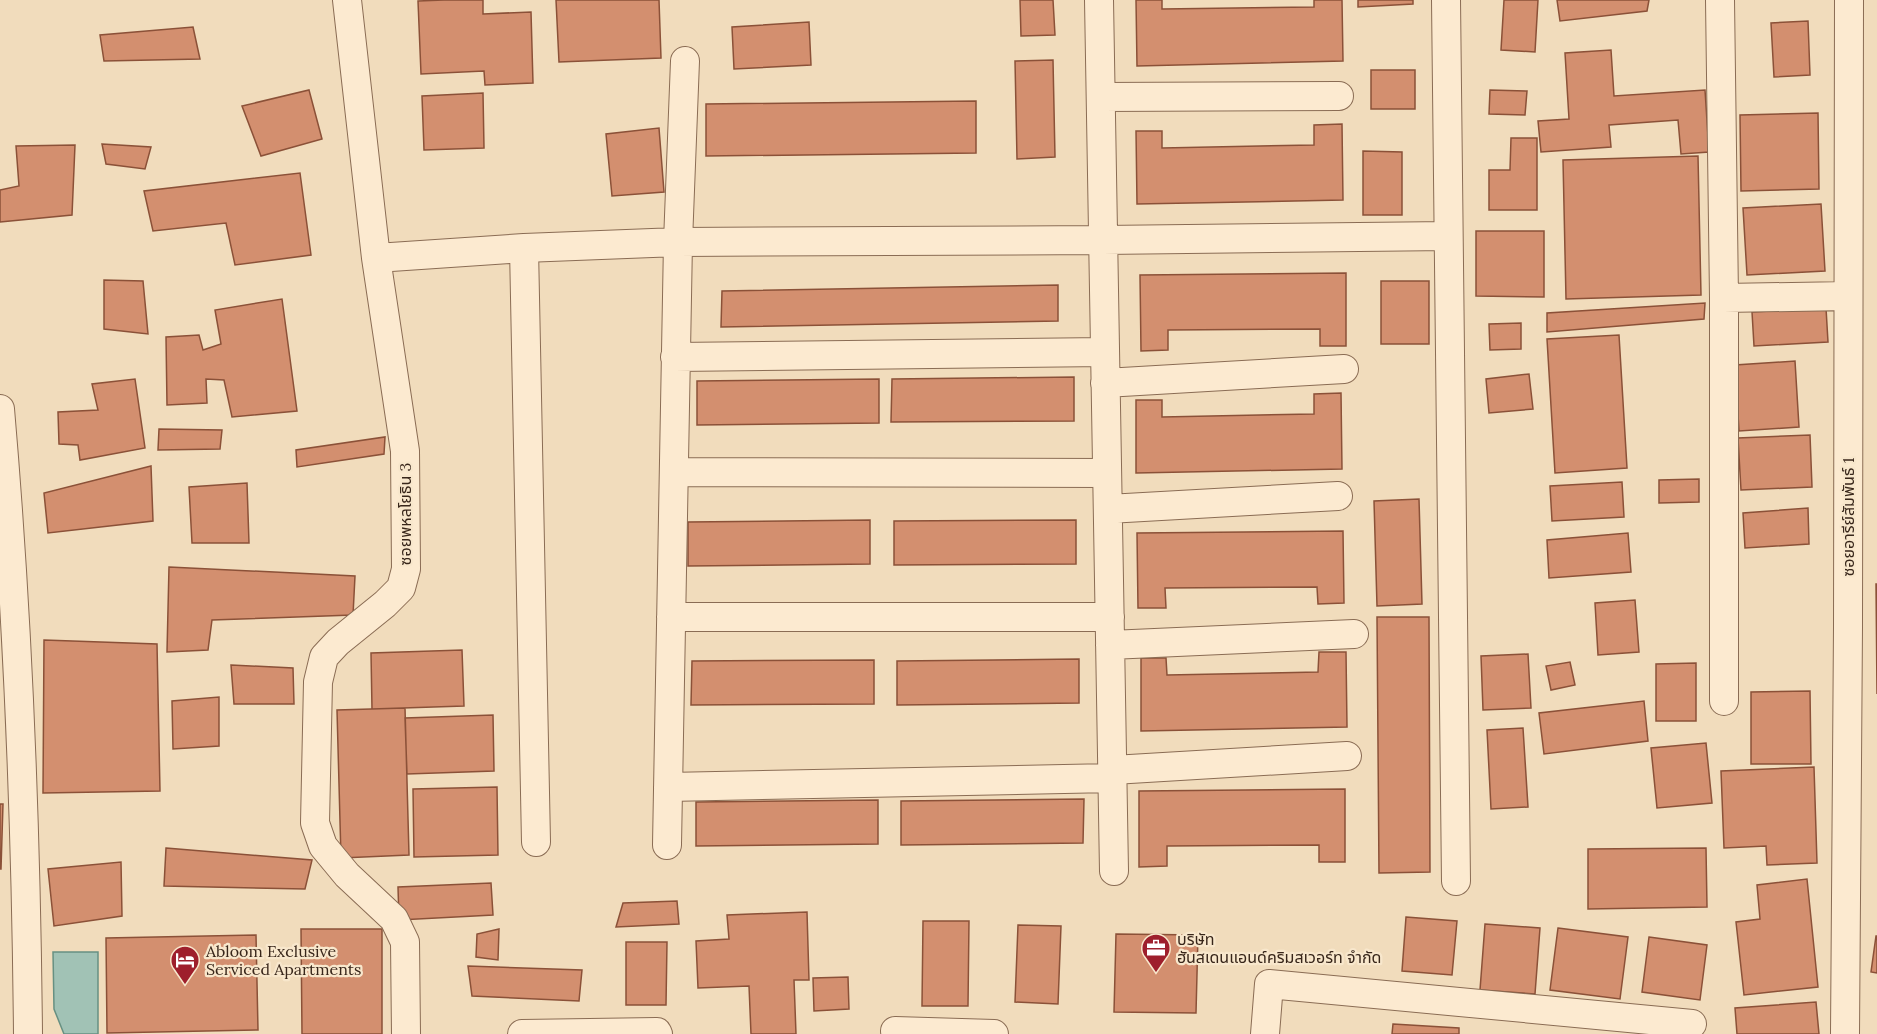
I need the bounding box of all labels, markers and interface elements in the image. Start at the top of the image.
street label: ซอยอารีย์สัมพันธ์ 1 [1838,457,1858,577]
street label: ซอยพหลโยธิน 3 [395,463,415,565]
place label: บริษัท ฮันสเดนแอนด์คริมสเวอร์ท จำกัด [1177,929,1381,967]
office icon: บริษัท ฮันสเดนแอนด์คริมสเวอร์ท จำกัด [1140,932,1172,974]
place label: Abloom Exclusive Serviced Apartments [205,941,361,979]
hotel icon: Abloom Exclusive Serviced Apartments [169,944,201,986]

